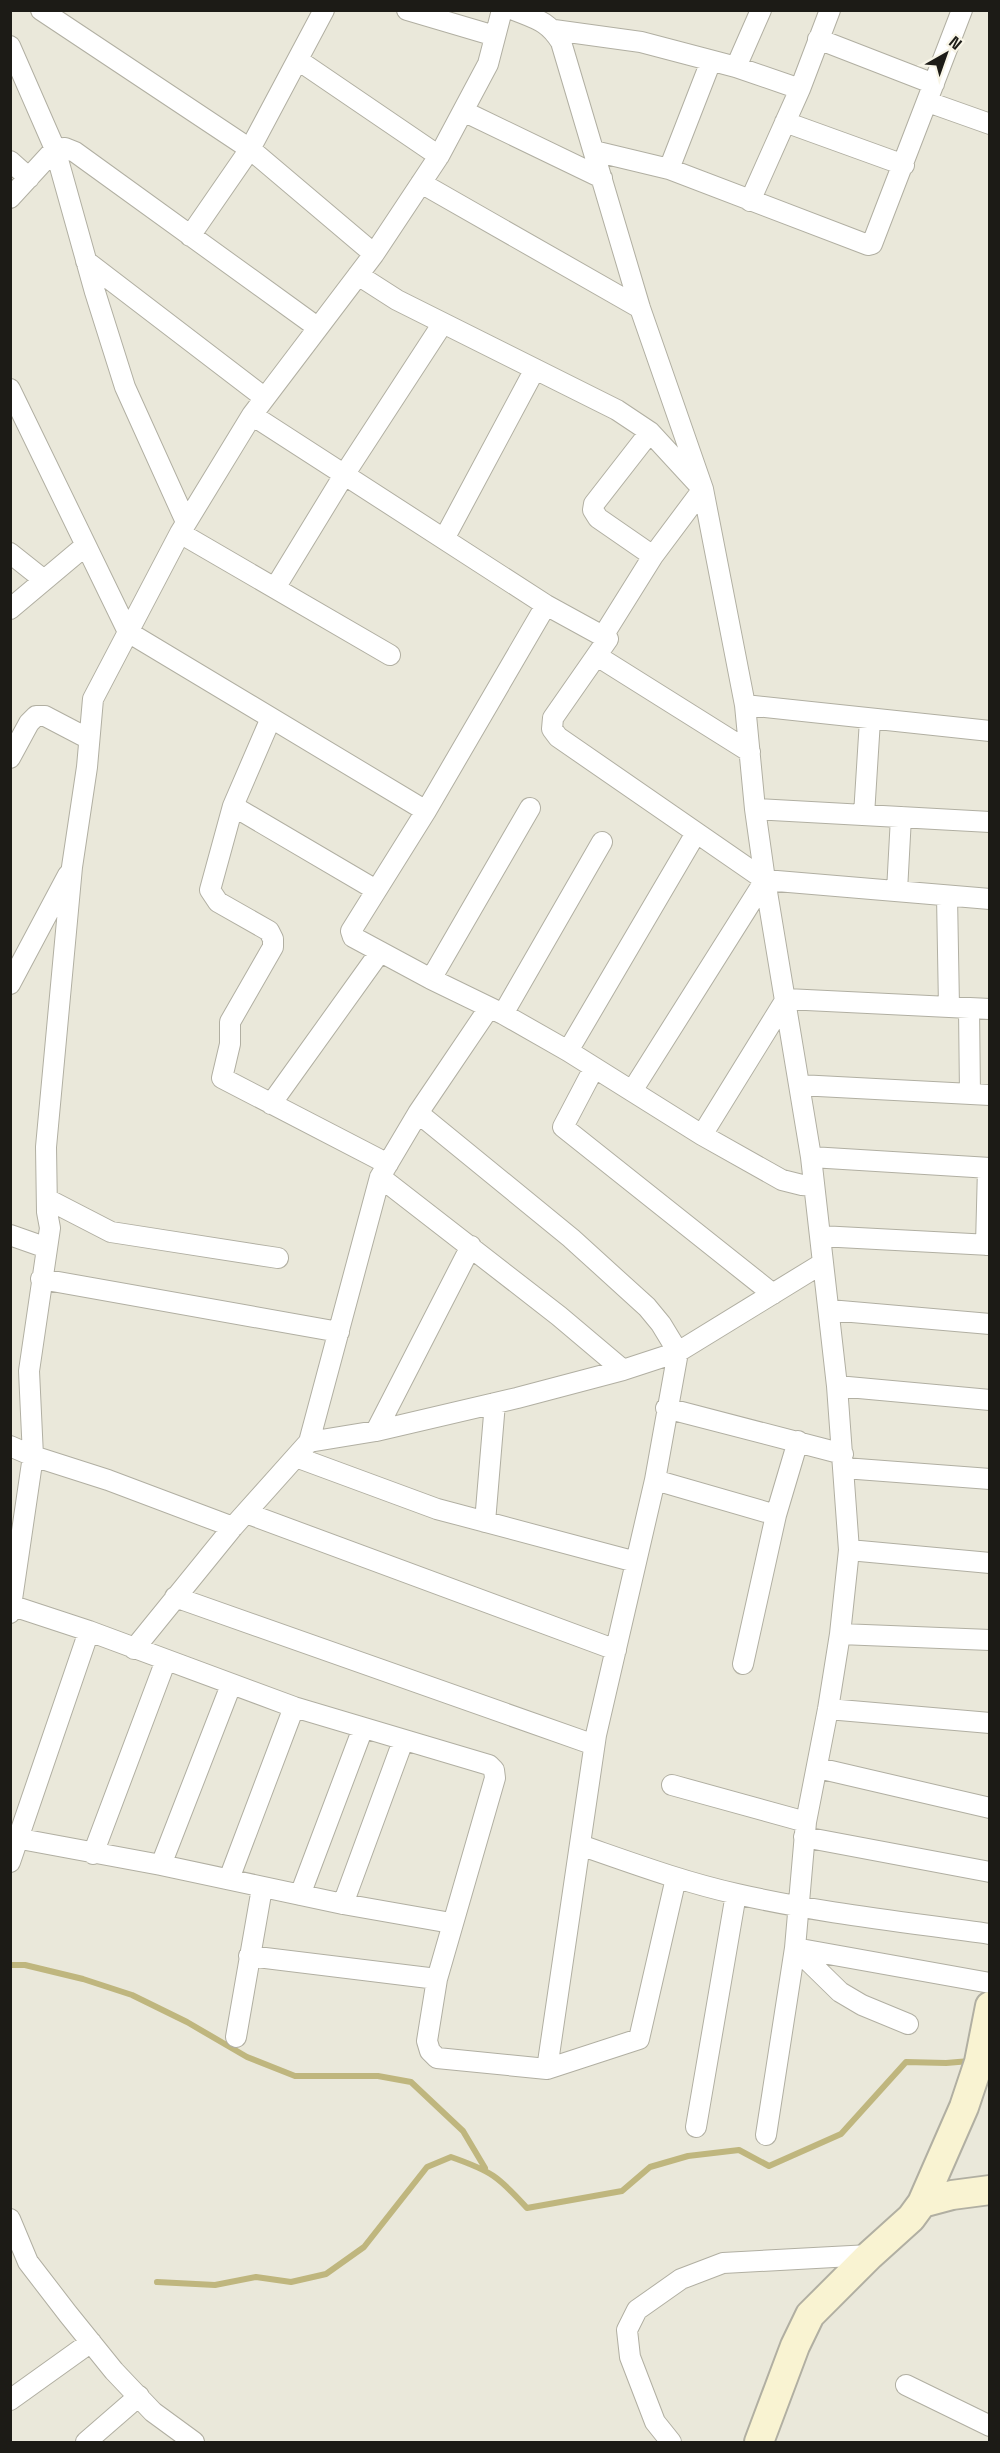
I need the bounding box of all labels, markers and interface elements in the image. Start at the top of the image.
north arrow [916,24,976,84]
text: N [944,31,966,54]

